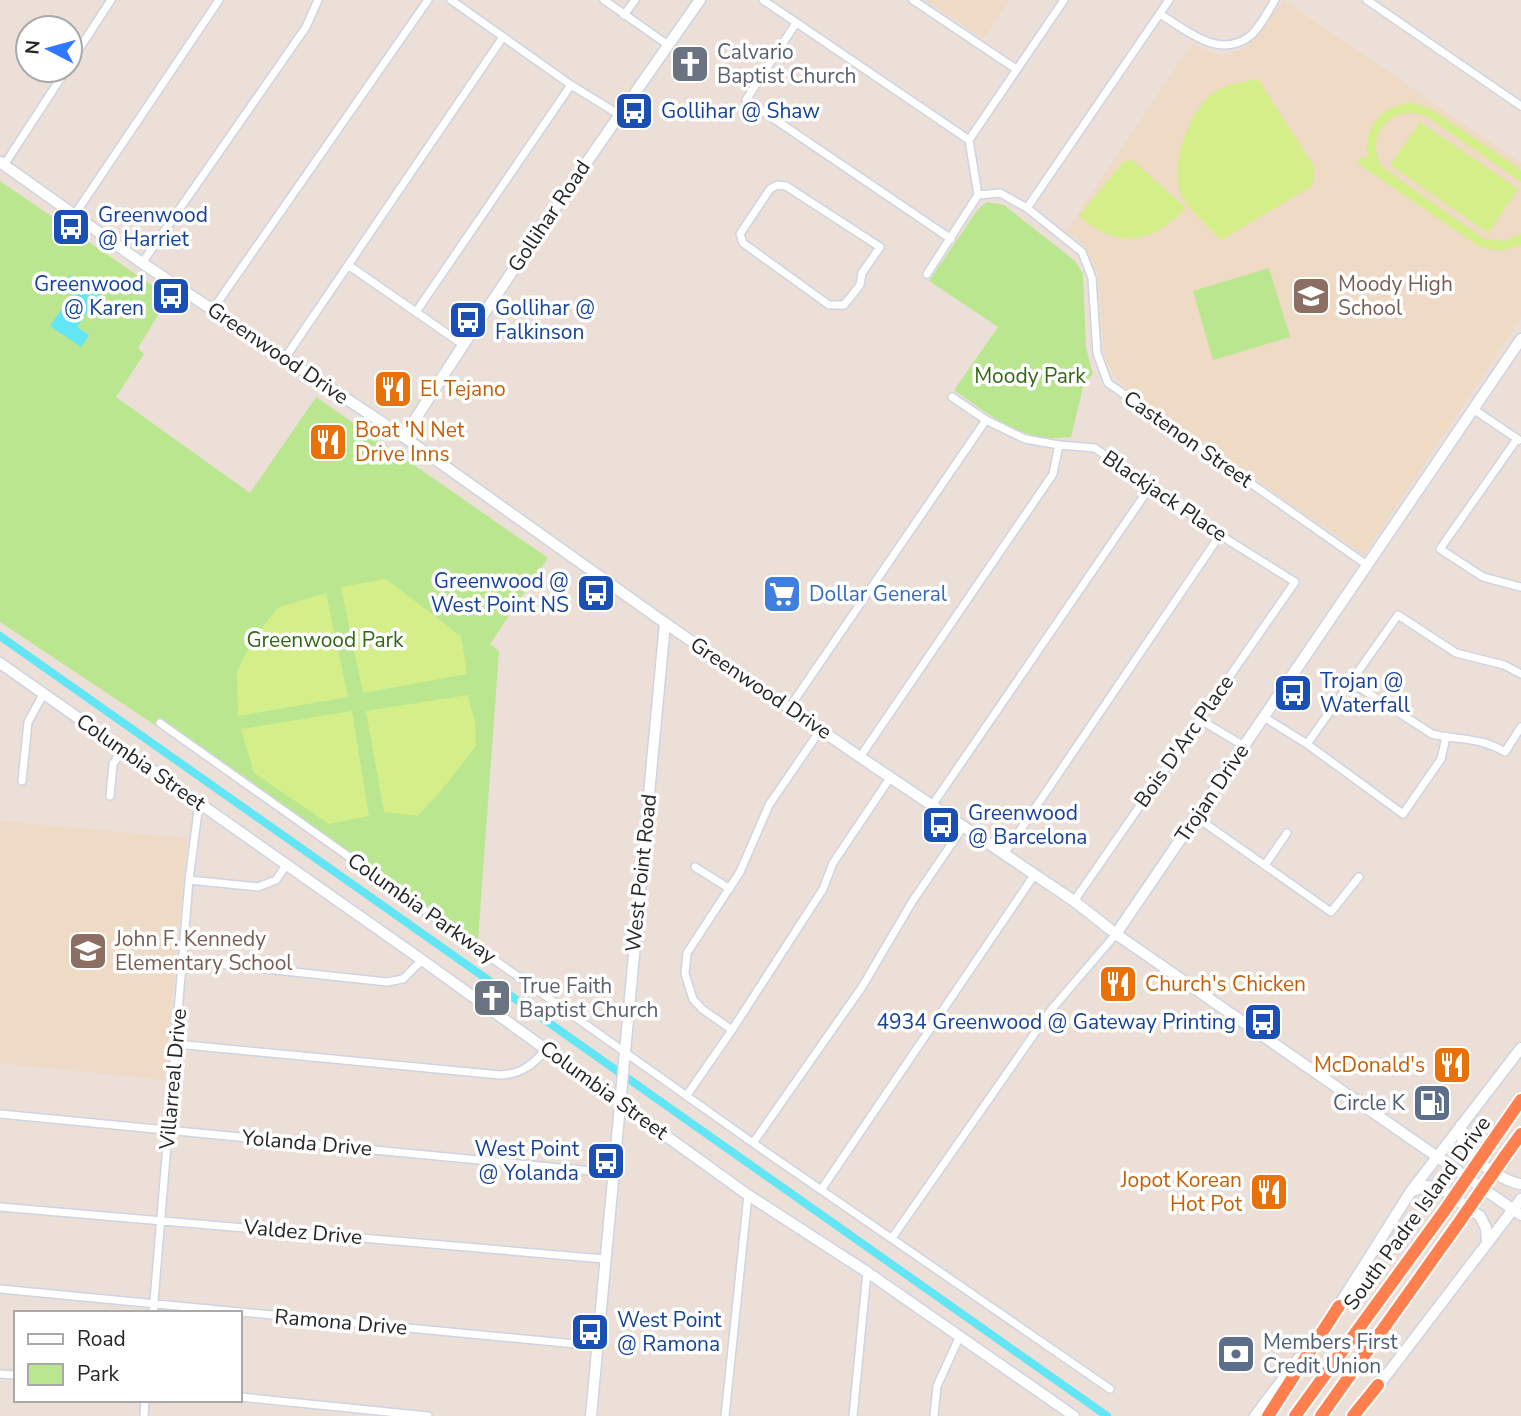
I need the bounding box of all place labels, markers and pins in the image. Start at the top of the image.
place label: Calvario Baptist Church [717,38,856,90]
church icon: Calvario Baptist Church [669,43,711,85]
bus stop icon: Gollihar @ Shaw [613,90,655,132]
place label: Gollihar @ Shaw [661,97,820,125]
place label: Greenwood @ Harriet [98,201,208,253]
bus stop icon: Greenwood @ Harriet [50,206,92,248]
place label: Greenwood @ Karen [34,270,144,322]
place label: Moody High School [1338,270,1453,322]
bus stop icon: Greenwood @ Karen [150,275,192,317]
school or university icon: Moody High School [1290,275,1332,317]
place label: Gollihar @ Falkinson [495,294,595,346]
bus stop icon: Gollihar @ Falkinson [447,299,489,341]
restaurant icon: El Tejano [372,368,414,410]
place label: El Tejano [420,375,506,403]
place label: Boat 'N Net Drive Inns [355,416,465,468]
restaurant icon: Boat 'N Net Drive Inns [307,421,349,463]
place label: Greenwood @ West Point NS [431,567,569,619]
bus stop icon: Greenwood @ West Point NS [575,572,617,614]
supermarket icon: Dollar General [761,573,803,615]
place label: Dollar General [809,580,948,608]
place label: Trojan @ Waterfall [1320,667,1411,719]
bus stop icon: Trojan @ Waterfall [1272,672,1314,714]
place label: Greenwood @ Barcelona [968,799,1088,851]
bus stop icon: Greenwood @ Barcelona [920,804,962,846]
place label: John F. Kennedy Elementary School [114,925,293,977]
school or university icon: John F. Kennedy Elementary School [67,930,109,972]
restaurant icon: Church's Chicken [1097,963,1139,1005]
place label: Church's Chicken [1145,970,1306,998]
place label: True Faith Baptist Church [519,972,658,1024]
church icon: True Faith Baptist Church [471,977,513,1019]
bus stop icon: 4934 Greenwood @ Gateway Printing [1242,1001,1284,1043]
place label: 4934 Greenwood @ Gateway Printing [876,1008,1236,1036]
restaurant icon: McDonald's [1431,1044,1473,1086]
place label: McDonald's [1314,1051,1425,1079]
fuel station icon: Circle K [1411,1082,1453,1124]
place label: Circle K [1333,1089,1406,1117]
place label: West Point @ Yolanda [475,1135,580,1187]
bus stop icon: West Point @ Yolanda [585,1140,627,1182]
place label: Jopot Korean Hot Pot [1120,1166,1243,1218]
restaurant icon: Jopot Korean Hot Pot [1248,1171,1290,1213]
place label: West Point @ Ramona [617,1306,722,1358]
bus stop icon: West Point @ Ramona [569,1311,611,1353]
place label: Members First Credit Union [1263,1328,1398,1380]
bank icon: Members First Credit Union [1215,1333,1257,1375]

